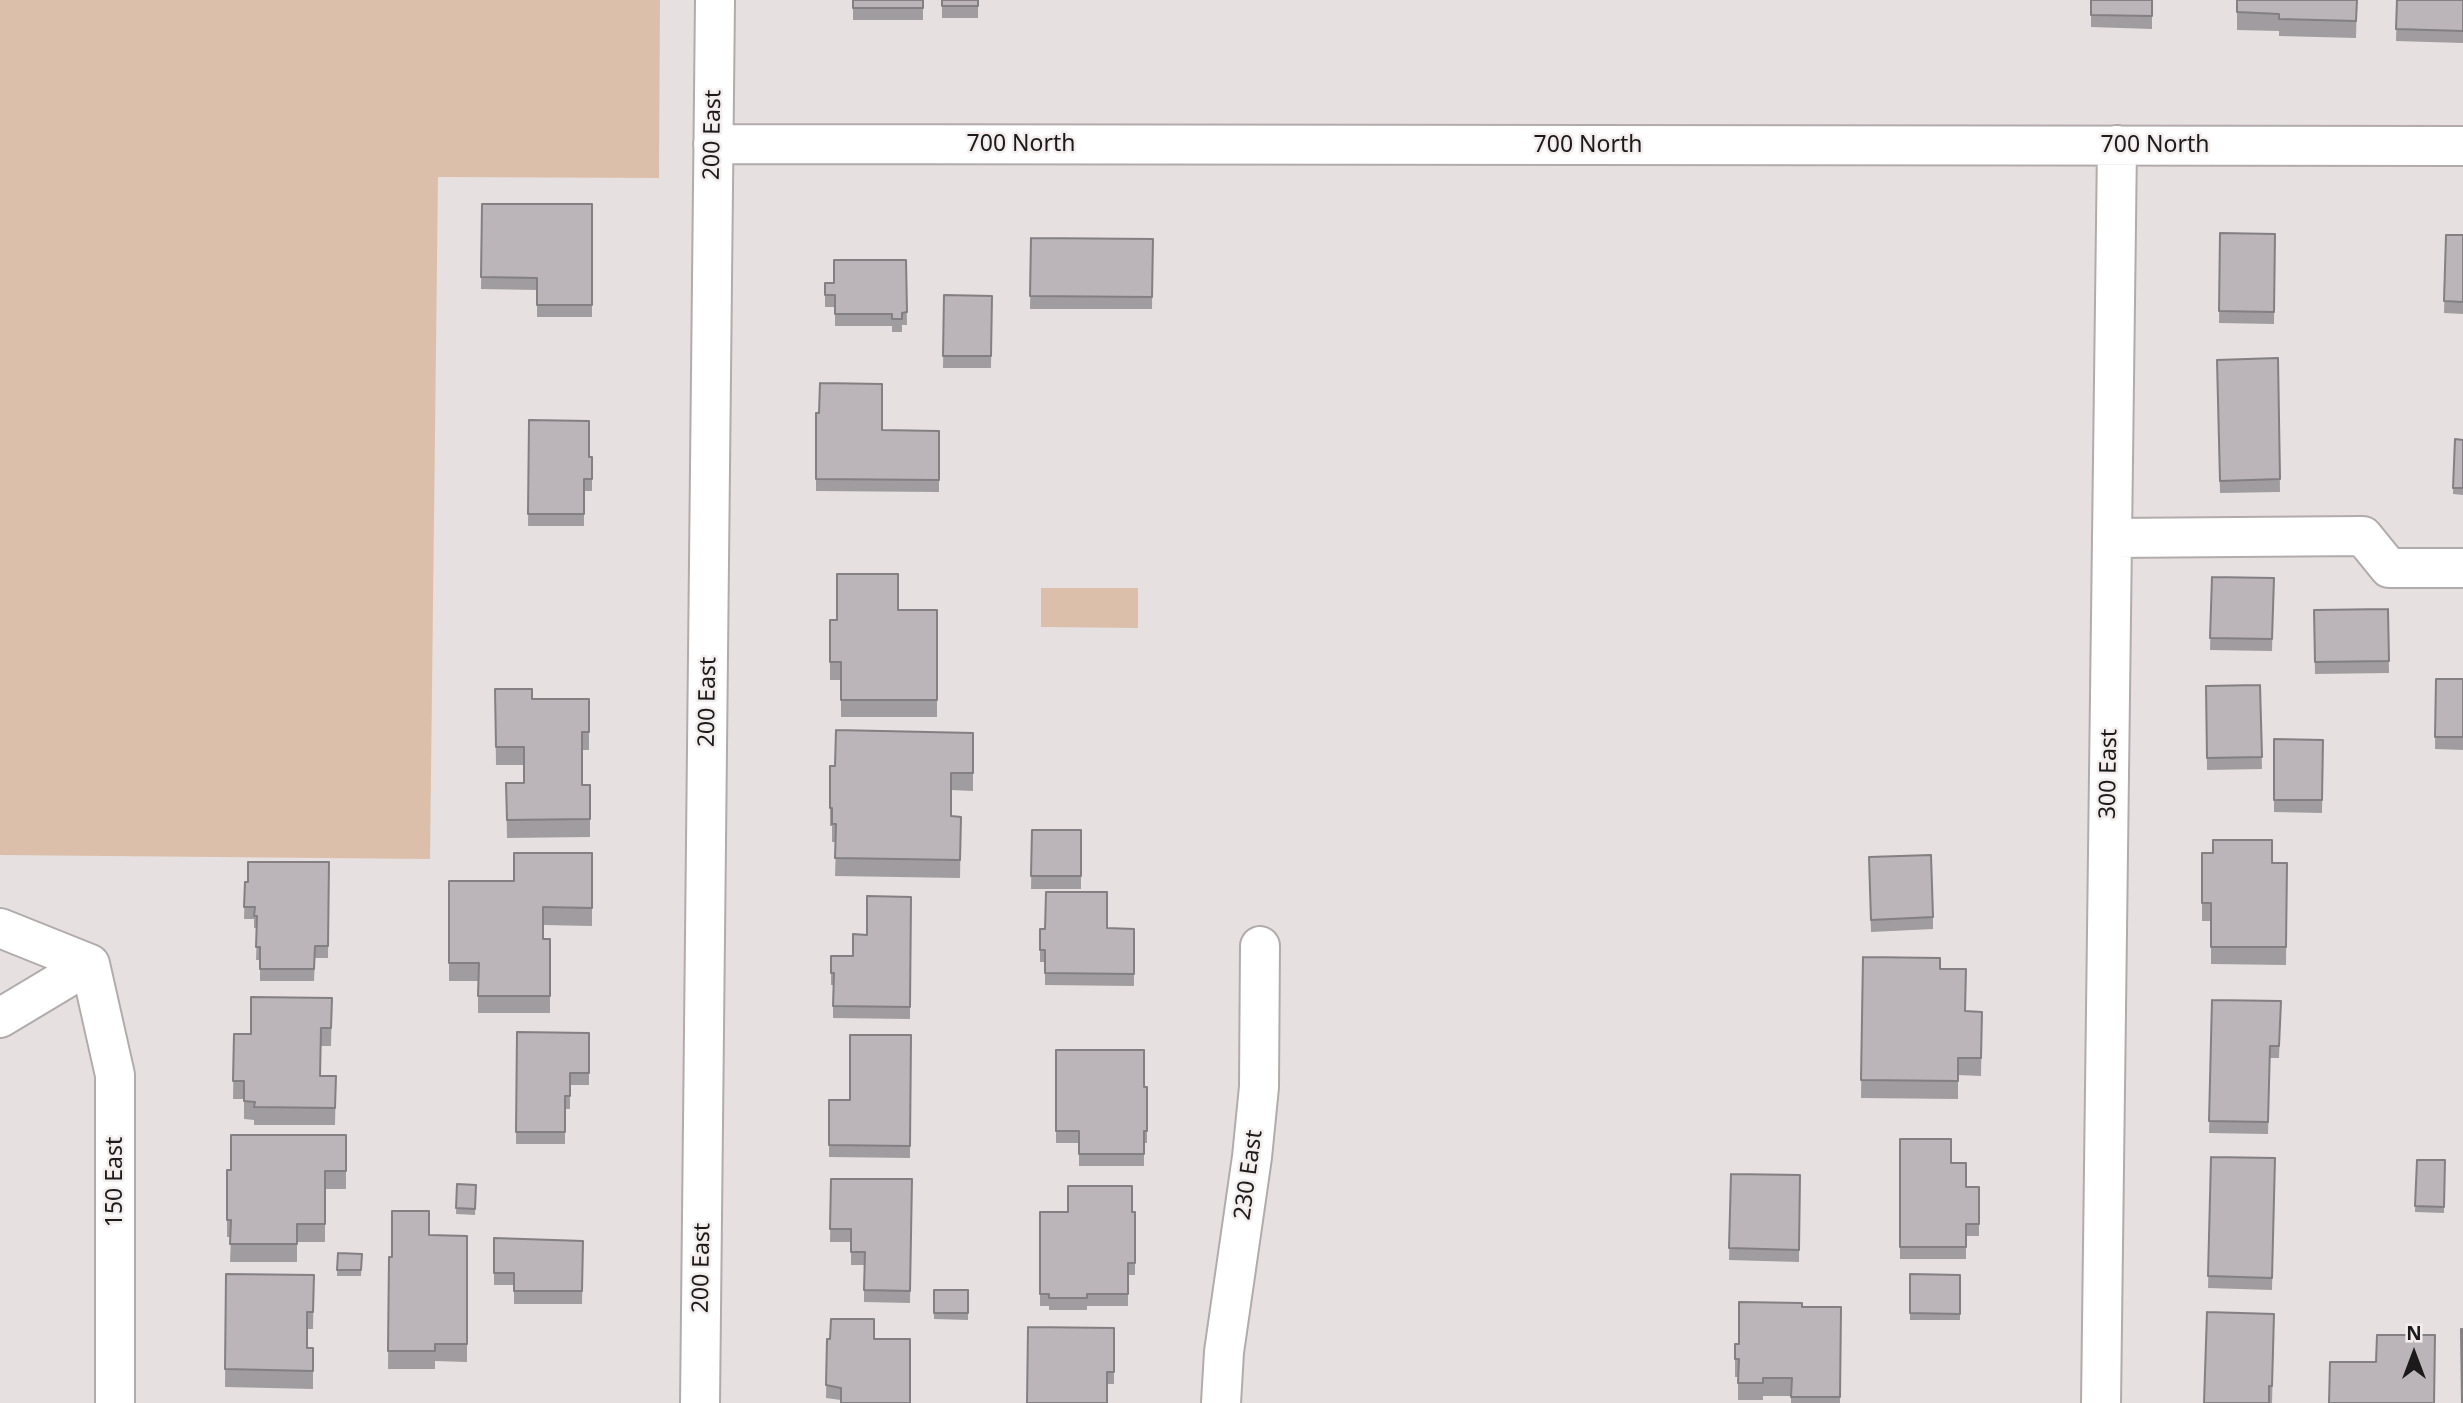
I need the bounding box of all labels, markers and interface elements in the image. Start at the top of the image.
street label: 200 East [698,90,728,180]
street label: 700 North [967,130,1075,158]
street label: 700 North [1534,131,1642,159]
street label: 700 North [2101,131,2209,159]
street label: 200 East [693,657,723,747]
street label: 300 East [2094,729,2124,819]
street label: 230 East [1229,1128,1269,1222]
street label: 150 East [101,1137,129,1227]
street label: 200 East [687,1223,717,1313]
north arrow [2379,1319,2449,1389]
text: N [2406,1320,2422,1346]

